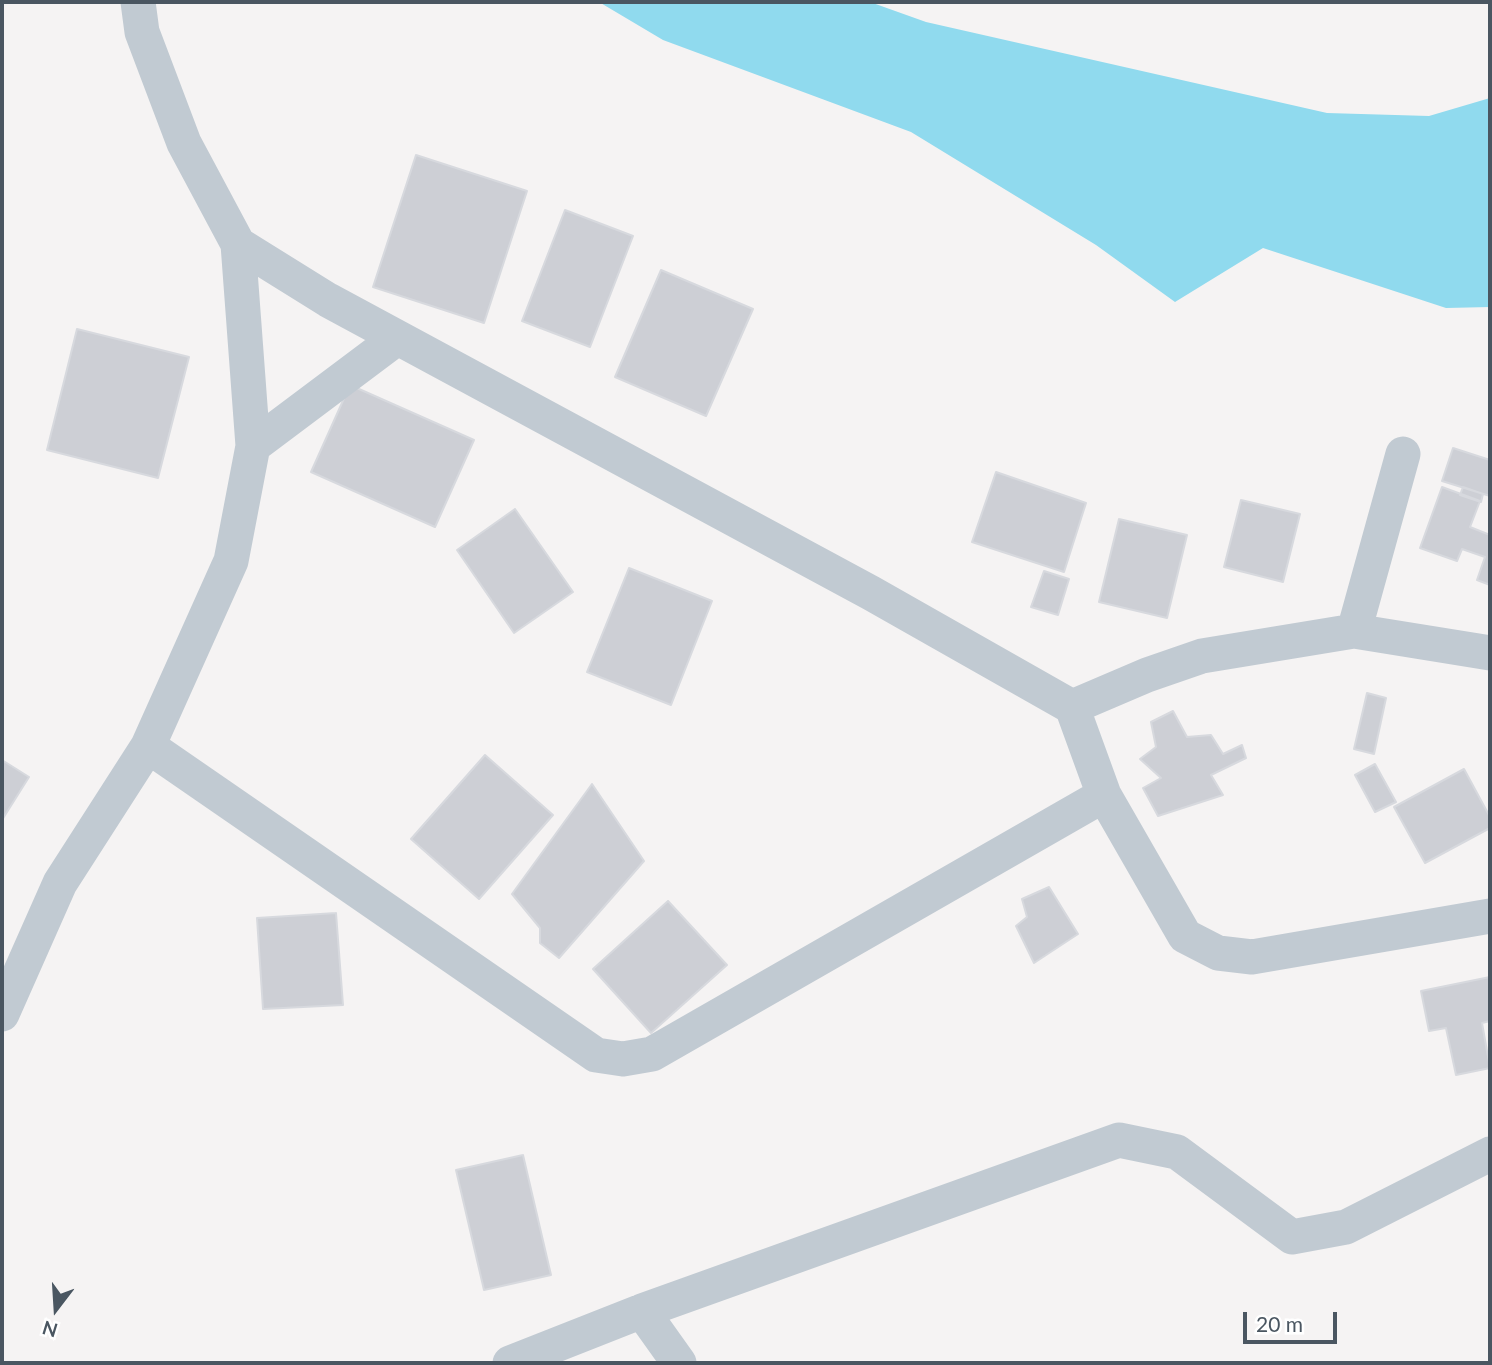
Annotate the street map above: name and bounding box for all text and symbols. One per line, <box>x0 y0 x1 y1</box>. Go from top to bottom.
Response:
north arrow <box>21 1274 91 1344</box>
scale bar <box>1247 1298 1342 1342</box>
text: 20 m <box>1256 1311 1303 1336</box>
text: N <box>39 1316 60 1343</box>

